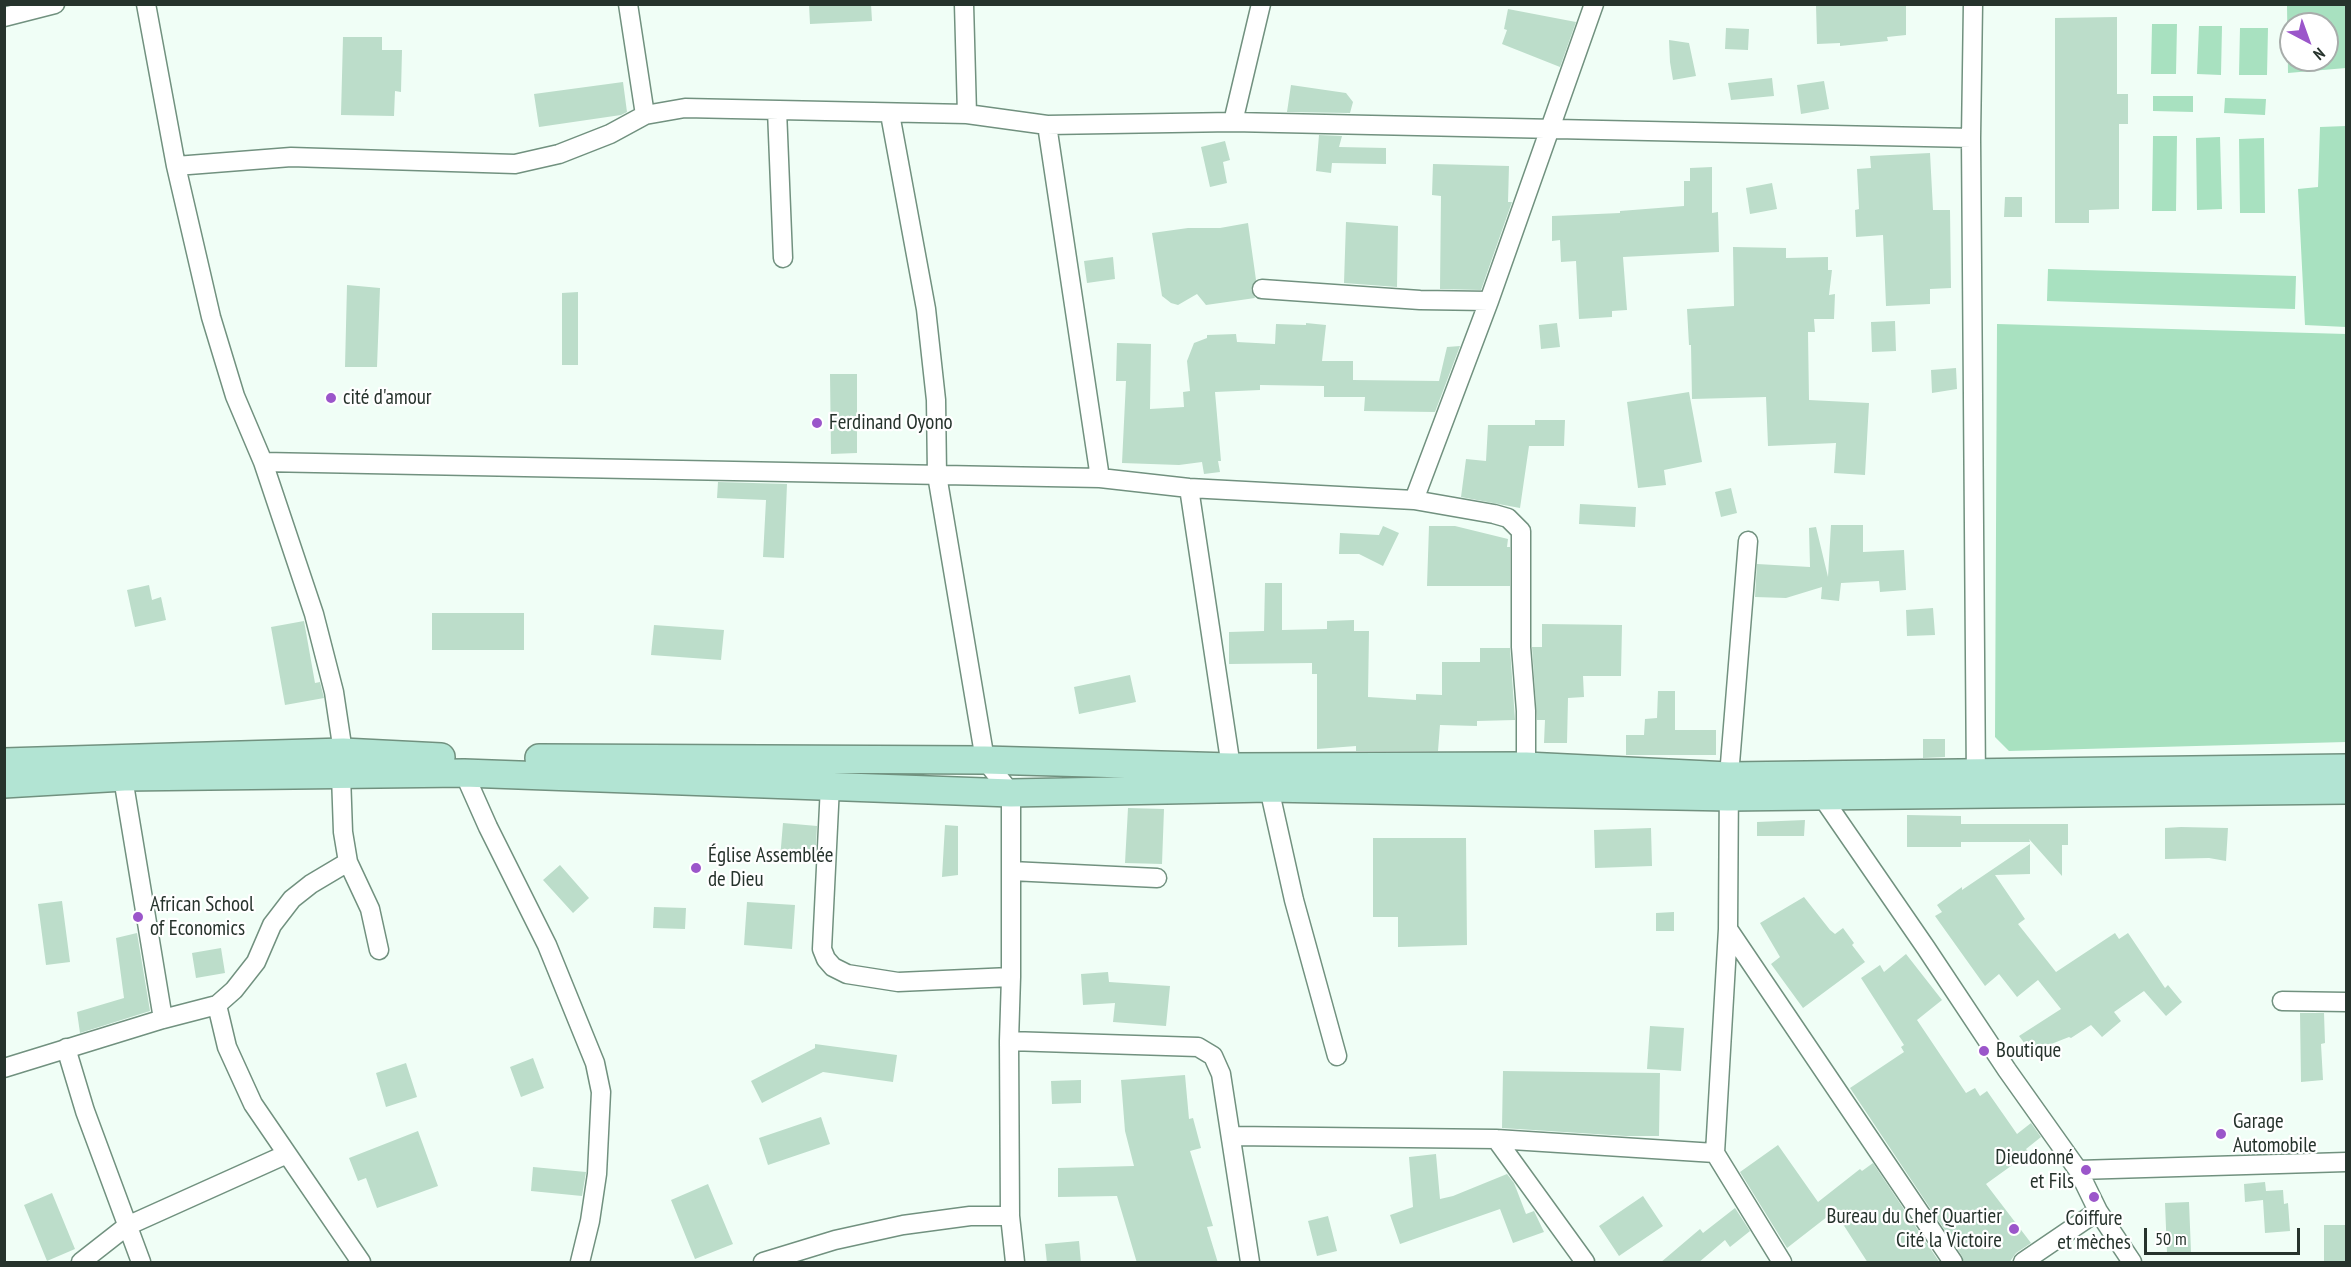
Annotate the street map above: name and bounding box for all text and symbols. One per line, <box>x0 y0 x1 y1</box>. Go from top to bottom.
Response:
north arrow <box>2279 12 2339 72</box>
text: N <box>2310 44 2329 64</box>
place label: cité d'amour <box>343 385 432 411</box>
marker: cité d'amour <box>324 391 338 405</box>
place label: Ferdinand Oyono <box>829 410 953 436</box>
marker: Ferdinand Oyono <box>810 416 824 430</box>
place label: Église Assemblée de Dieu <box>708 843 833 893</box>
marker: Église Assemblée de Dieu <box>689 861 703 875</box>
place label: African School of Economics <box>150 892 254 942</box>
marker: African School of Economics <box>131 910 145 924</box>
place label: Boutique <box>1996 1038 2061 1064</box>
marker: Boutique <box>1977 1044 1991 1058</box>
place label: Garage Automobile <box>2233 1109 2317 1159</box>
marker: Garage Automobile <box>2214 1127 2228 1141</box>
place label: Dieudonné et Fils <box>1995 1145 2074 1195</box>
marker: Dieudonné et Fils <box>2079 1163 2093 1177</box>
marker: Coiffure et mèches <box>2087 1190 2101 1204</box>
place label: Bureau du Chef Quartier Cité la Victoire <box>1827 1204 2002 1254</box>
place label: Coiffure et mèches <box>2057 1206 2131 1256</box>
scale bar <box>2147 1216 2303 1254</box>
marker: Bureau du Chef Quartier Cité la Victoire <box>2007 1222 2021 1236</box>
text: 50 m <box>2155 1227 2187 1250</box>

